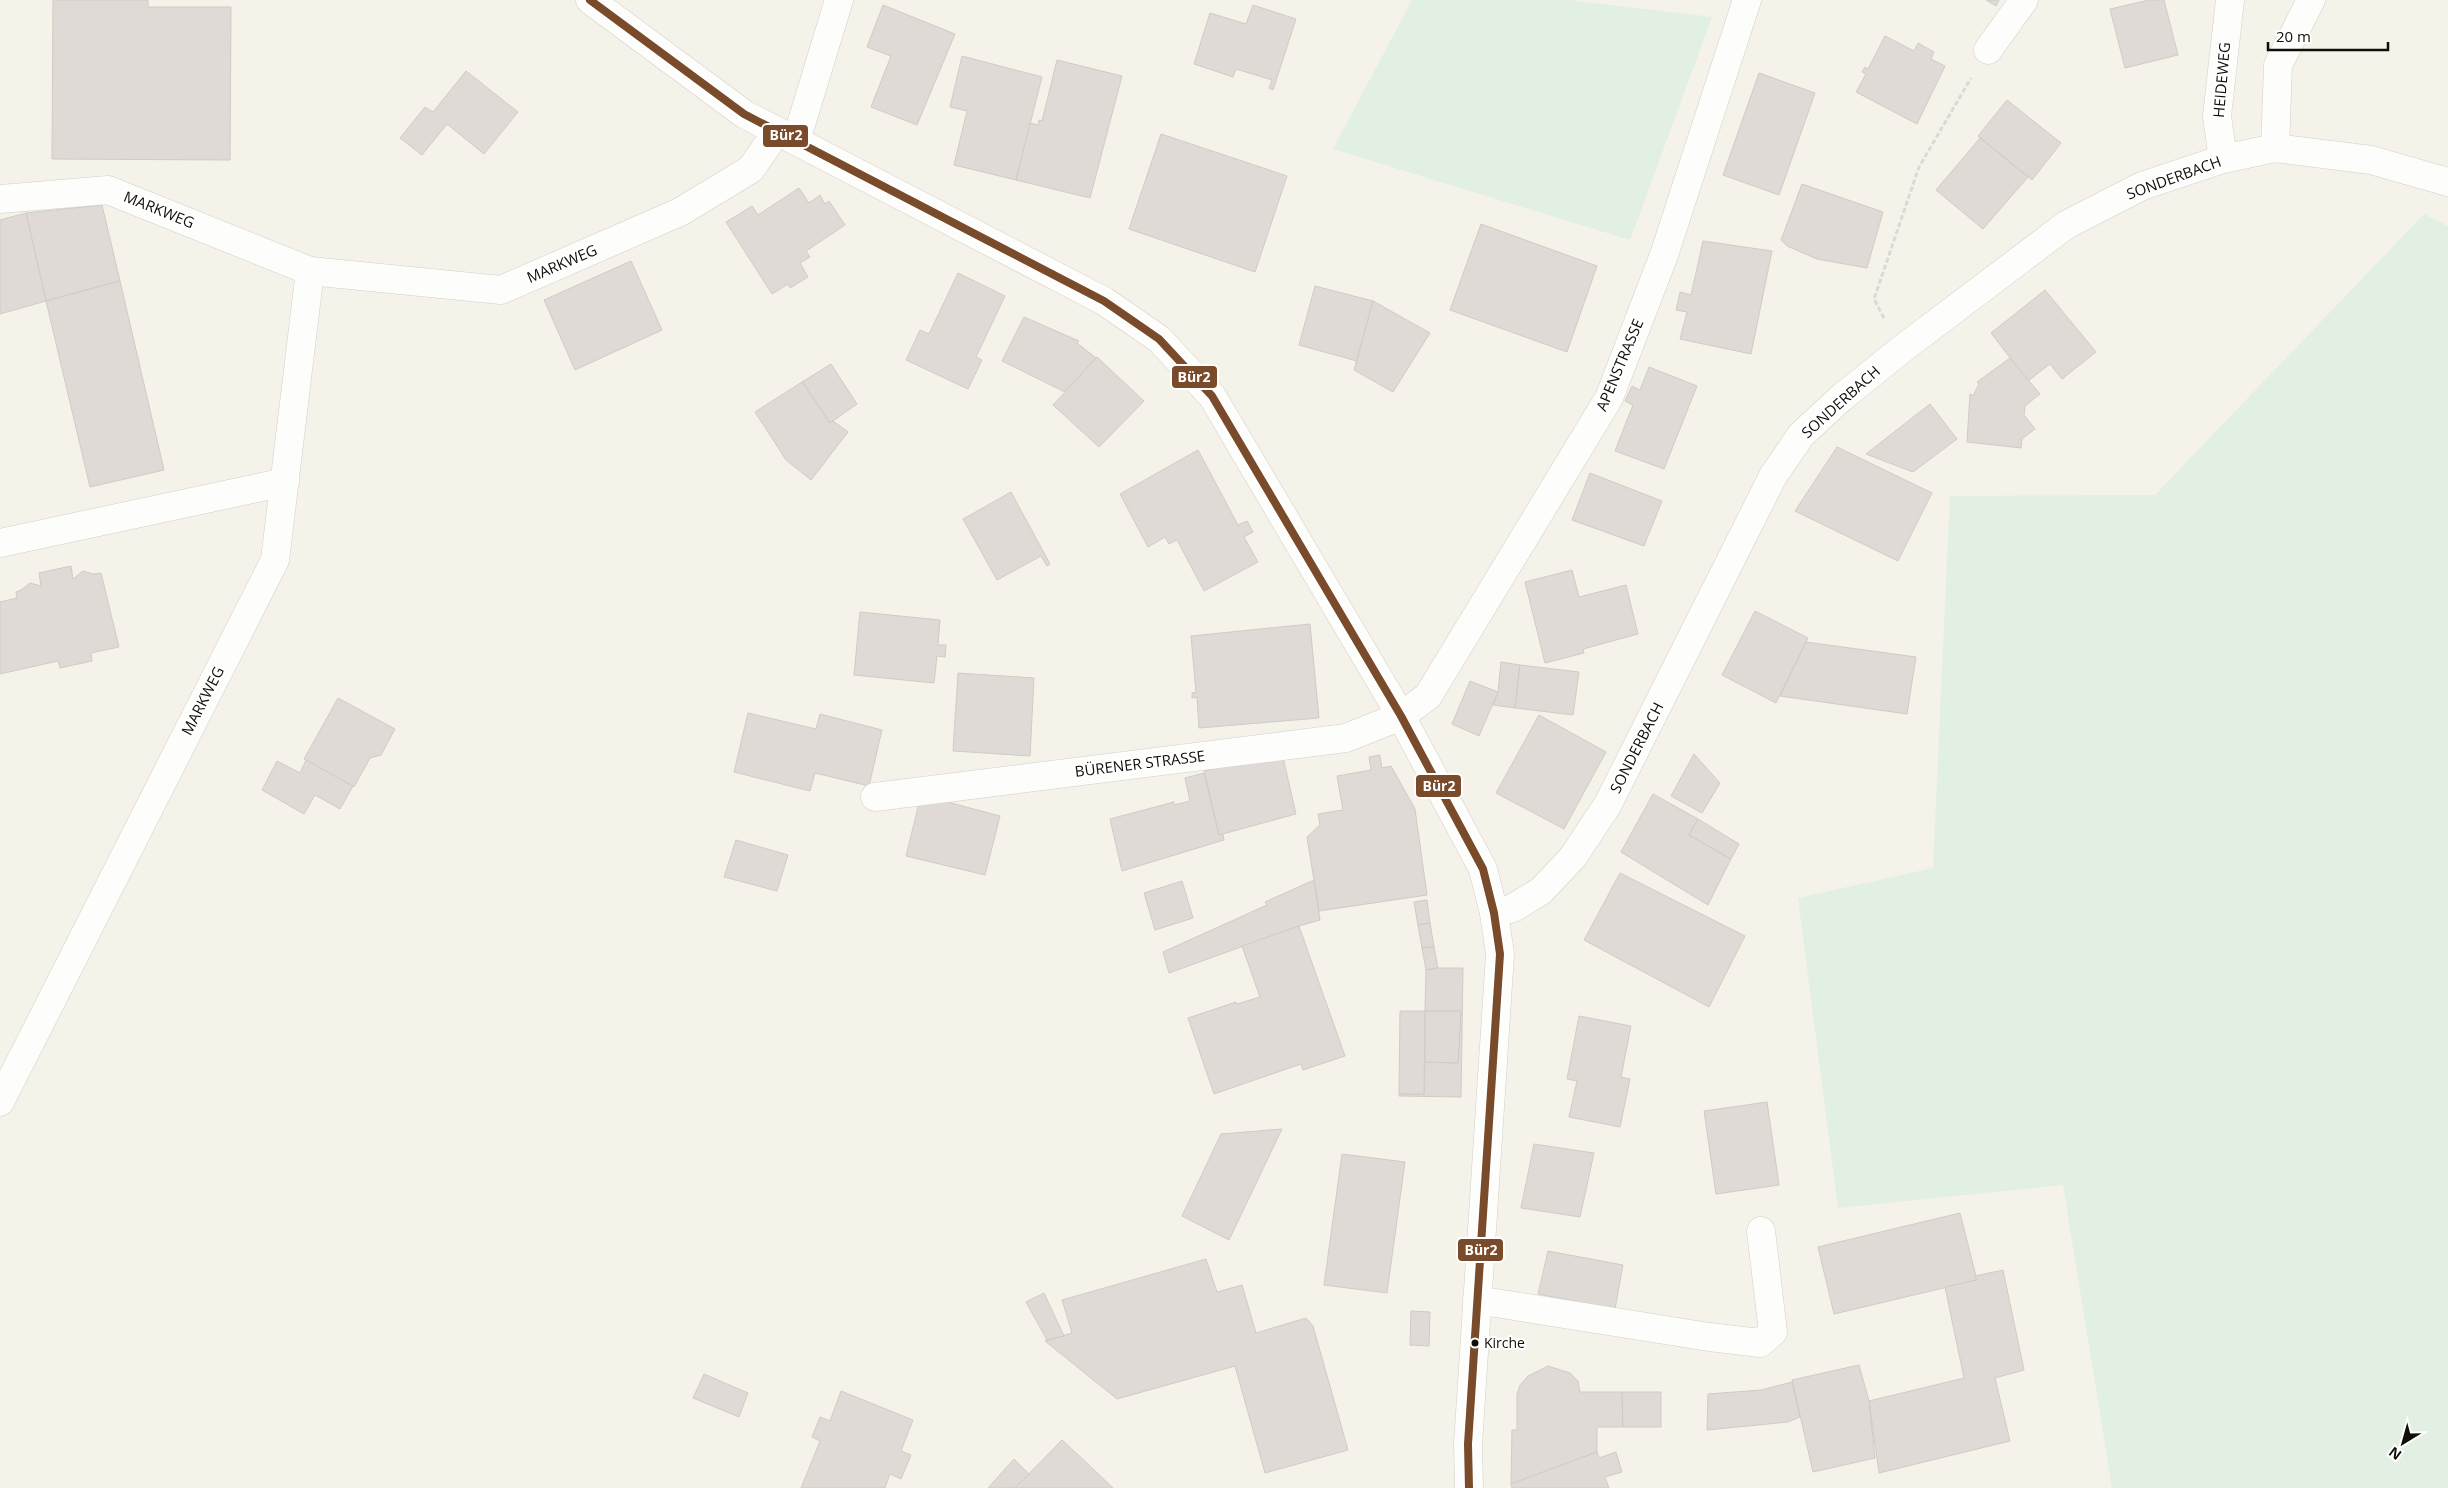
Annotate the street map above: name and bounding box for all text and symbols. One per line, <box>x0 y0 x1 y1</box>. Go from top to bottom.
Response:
scale bar <box>2268 20 2388 52</box>
text: 20 m <box>2276 26 2311 46</box>
street label: HEIDEWEG <box>2208 41 2234 119</box>
line badge: Bür2 <box>762 124 809 148</box>
text: Bür2 <box>770 125 802 144</box>
street label: SONDERBACH <box>2124 151 2224 203</box>
street label: MARKWEG <box>121 186 198 232</box>
street label: MARKWEG <box>523 239 600 287</box>
street label: APENSTRASSE <box>1591 316 1647 414</box>
street label: SONDERBACH <box>1797 361 1884 442</box>
line badge: Bür2 <box>1171 365 1218 389</box>
text: Bür2 <box>1178 367 1210 386</box>
street label: MARKWEG <box>176 663 228 738</box>
street label: SONDERBACH <box>1605 699 1668 796</box>
street label: BÜRENER STRASSE <box>1074 745 1206 781</box>
line badge: Bür2 <box>1415 774 1462 798</box>
text: Bür2 <box>1423 776 1455 795</box>
line badge: Bür2 <box>1457 1238 1504 1262</box>
text: Bür2 <box>1465 1240 1497 1259</box>
place label: Kirche <box>1484 1333 1525 1352</box>
marker: Kirche <box>1470 1338 1480 1348</box>
north arrow <box>2378 1418 2428 1468</box>
text: N <box>2385 1443 2405 1465</box>

